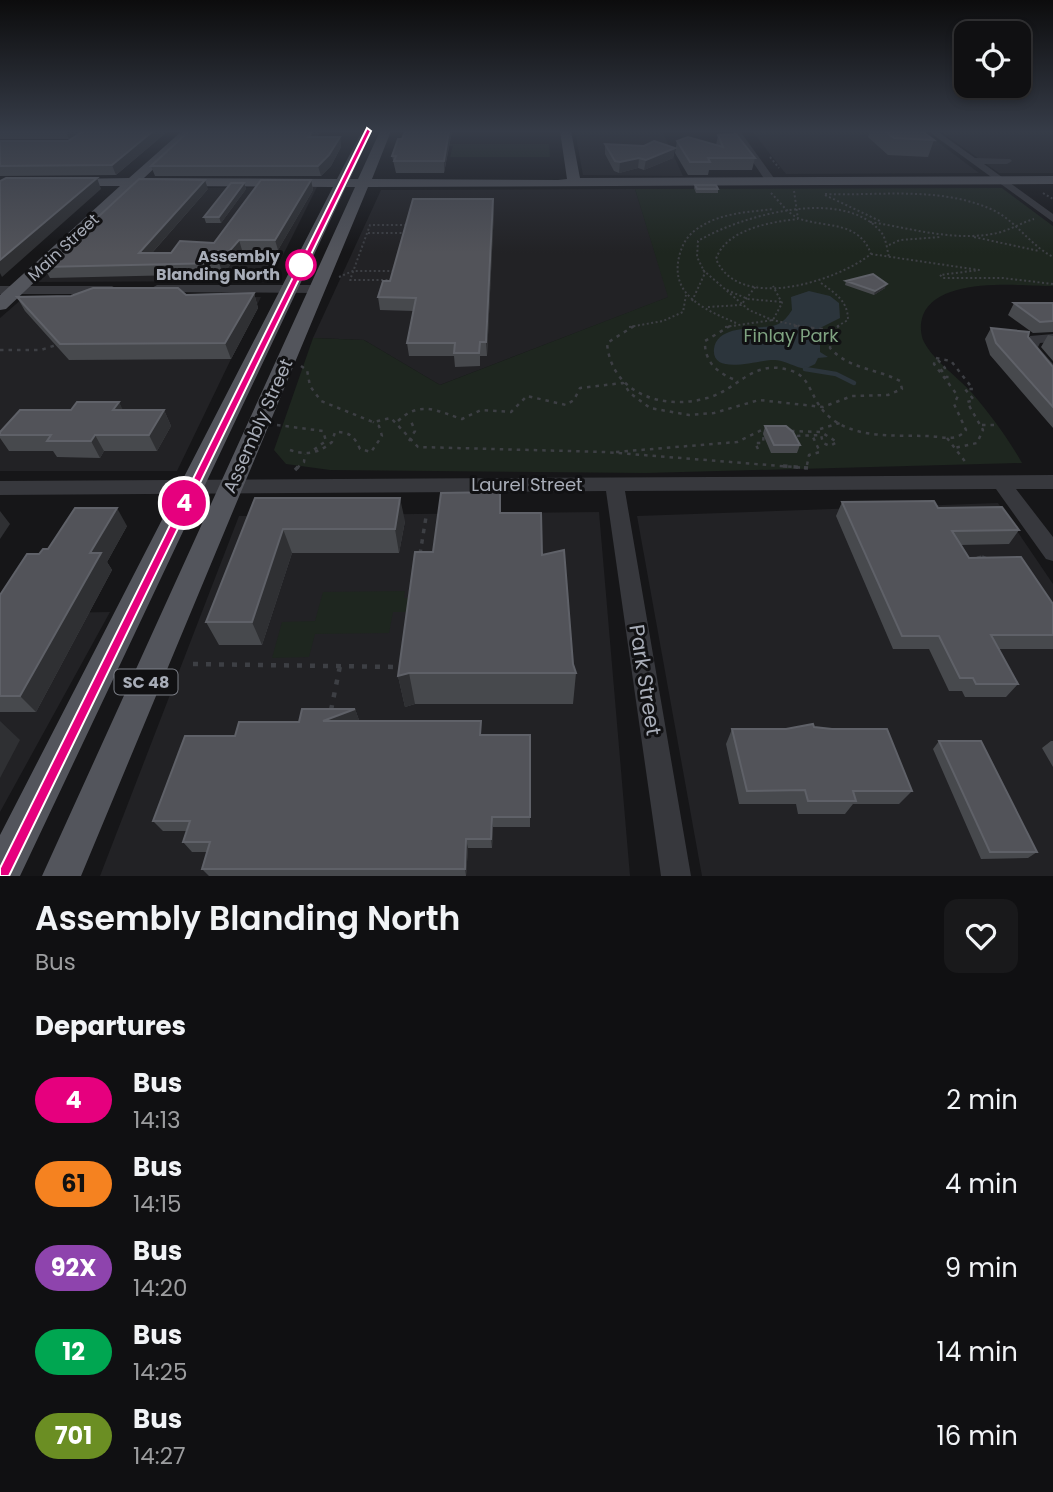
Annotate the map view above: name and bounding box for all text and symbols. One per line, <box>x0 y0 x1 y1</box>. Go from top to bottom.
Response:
map controls <box>954 21 1031 98</box>
button: locate <box>954 21 1031 98</box>
street label: Main Street <box>23 208 104 286</box>
place label: Assembly Blanding North <box>156 245 281 286</box>
marker: Assembly Blanding North <box>286 250 316 280</box>
park label: Finlay Park <box>743 323 839 348</box>
street label: Assembly Street <box>217 355 298 497</box>
street label: Laurel Street <box>471 472 583 497</box>
line badge: 4 <box>161 480 207 526</box>
text: 4 <box>176 486 192 519</box>
street label: Park Street <box>622 622 669 738</box>
road number: SC 48 <box>114 670 178 694</box>
text: Assembly Blanding North <box>35 895 460 942</box>
button: heart <box>944 899 1018 973</box>
text: Bus <box>35 946 76 978</box>
text: Departures <box>35 1008 186 1044</box>
text: Bus <box>133 1065 182 1101</box>
text: 2 min <box>946 1082 1018 1118</box>
text: 4 <box>65 1083 82 1116</box>
text: 14:13 <box>133 1104 181 1136</box>
text: Bus <box>133 1149 182 1185</box>
text: 4 min <box>945 1166 1018 1202</box>
text: 61 <box>61 1167 86 1200</box>
text: 14:15 <box>133 1188 182 1220</box>
text: Bus <box>133 1233 182 1269</box>
text: 9 min <box>945 1250 1018 1286</box>
text: 92X <box>51 1251 96 1284</box>
text: 14:20 <box>133 1272 187 1304</box>
text: Bus <box>133 1317 182 1353</box>
text: 14 min <box>937 1334 1018 1370</box>
text: 12 <box>62 1335 85 1368</box>
text: 14:25 <box>133 1356 187 1388</box>
text: Bus <box>133 1401 182 1437</box>
text: 16 min <box>936 1418 1018 1454</box>
text: 701 <box>55 1419 92 1452</box>
text: 14:27 <box>133 1440 186 1472</box>

